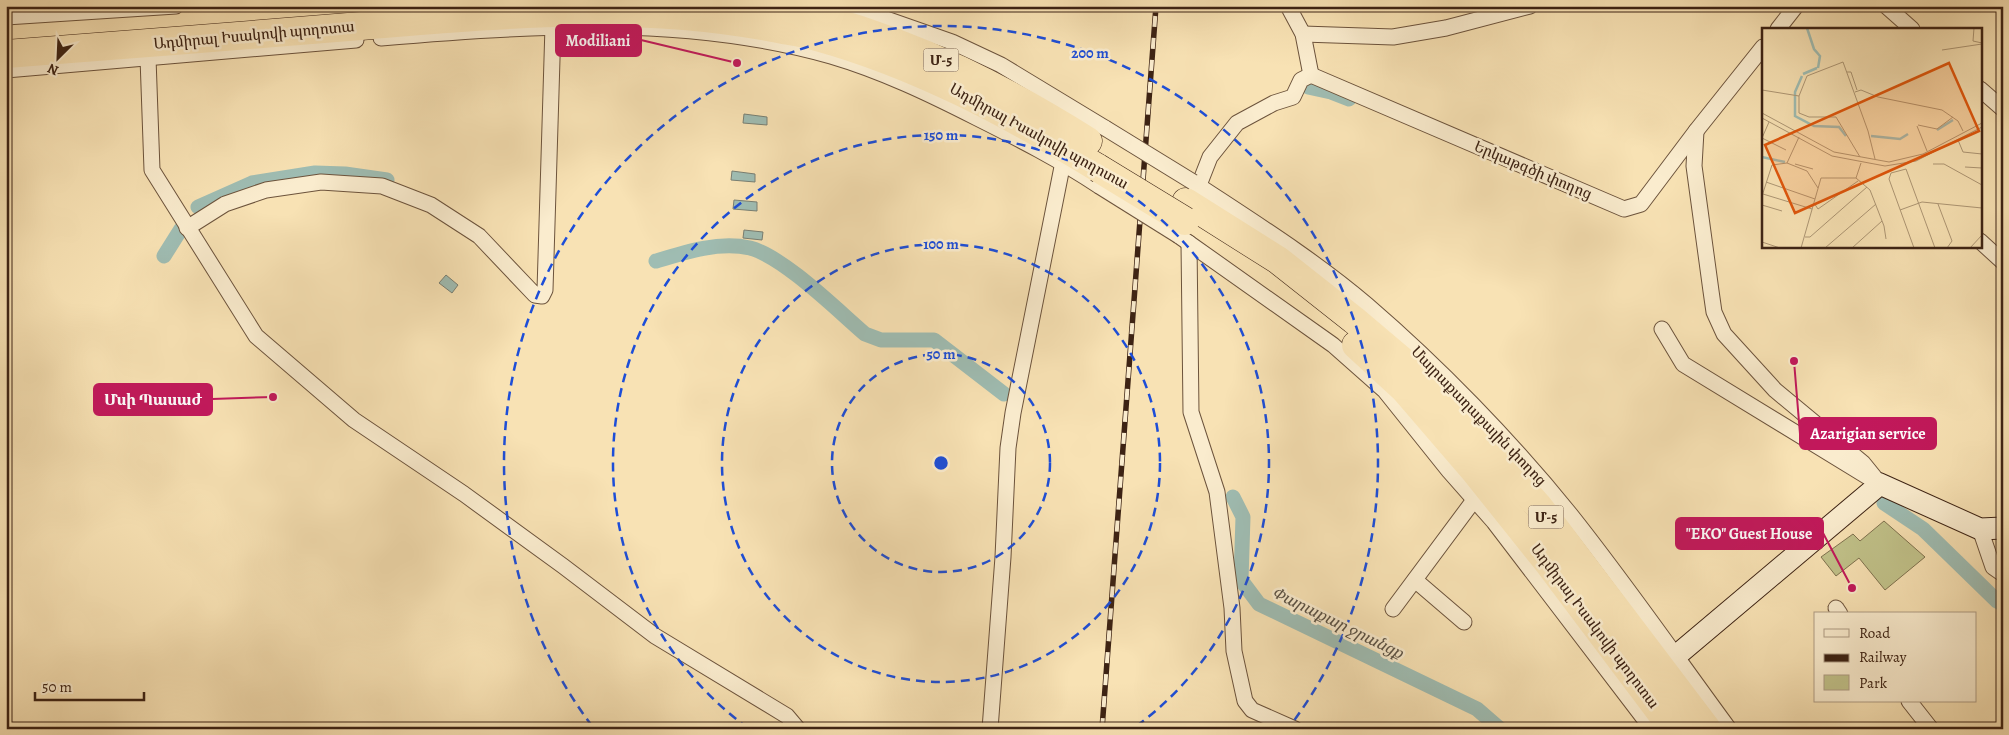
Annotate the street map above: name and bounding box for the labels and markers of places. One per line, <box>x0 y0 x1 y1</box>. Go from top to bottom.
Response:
callout: Modiliani <box>556 25 641 56</box>
callout: Մսի Պասաժ <box>94 384 212 415</box>
callout: Azarigian service <box>1800 418 1936 449</box>
centre of rings <box>932 454 950 472</box>
callout: "ЕКО" Guest House <box>1676 518 1823 549</box>

